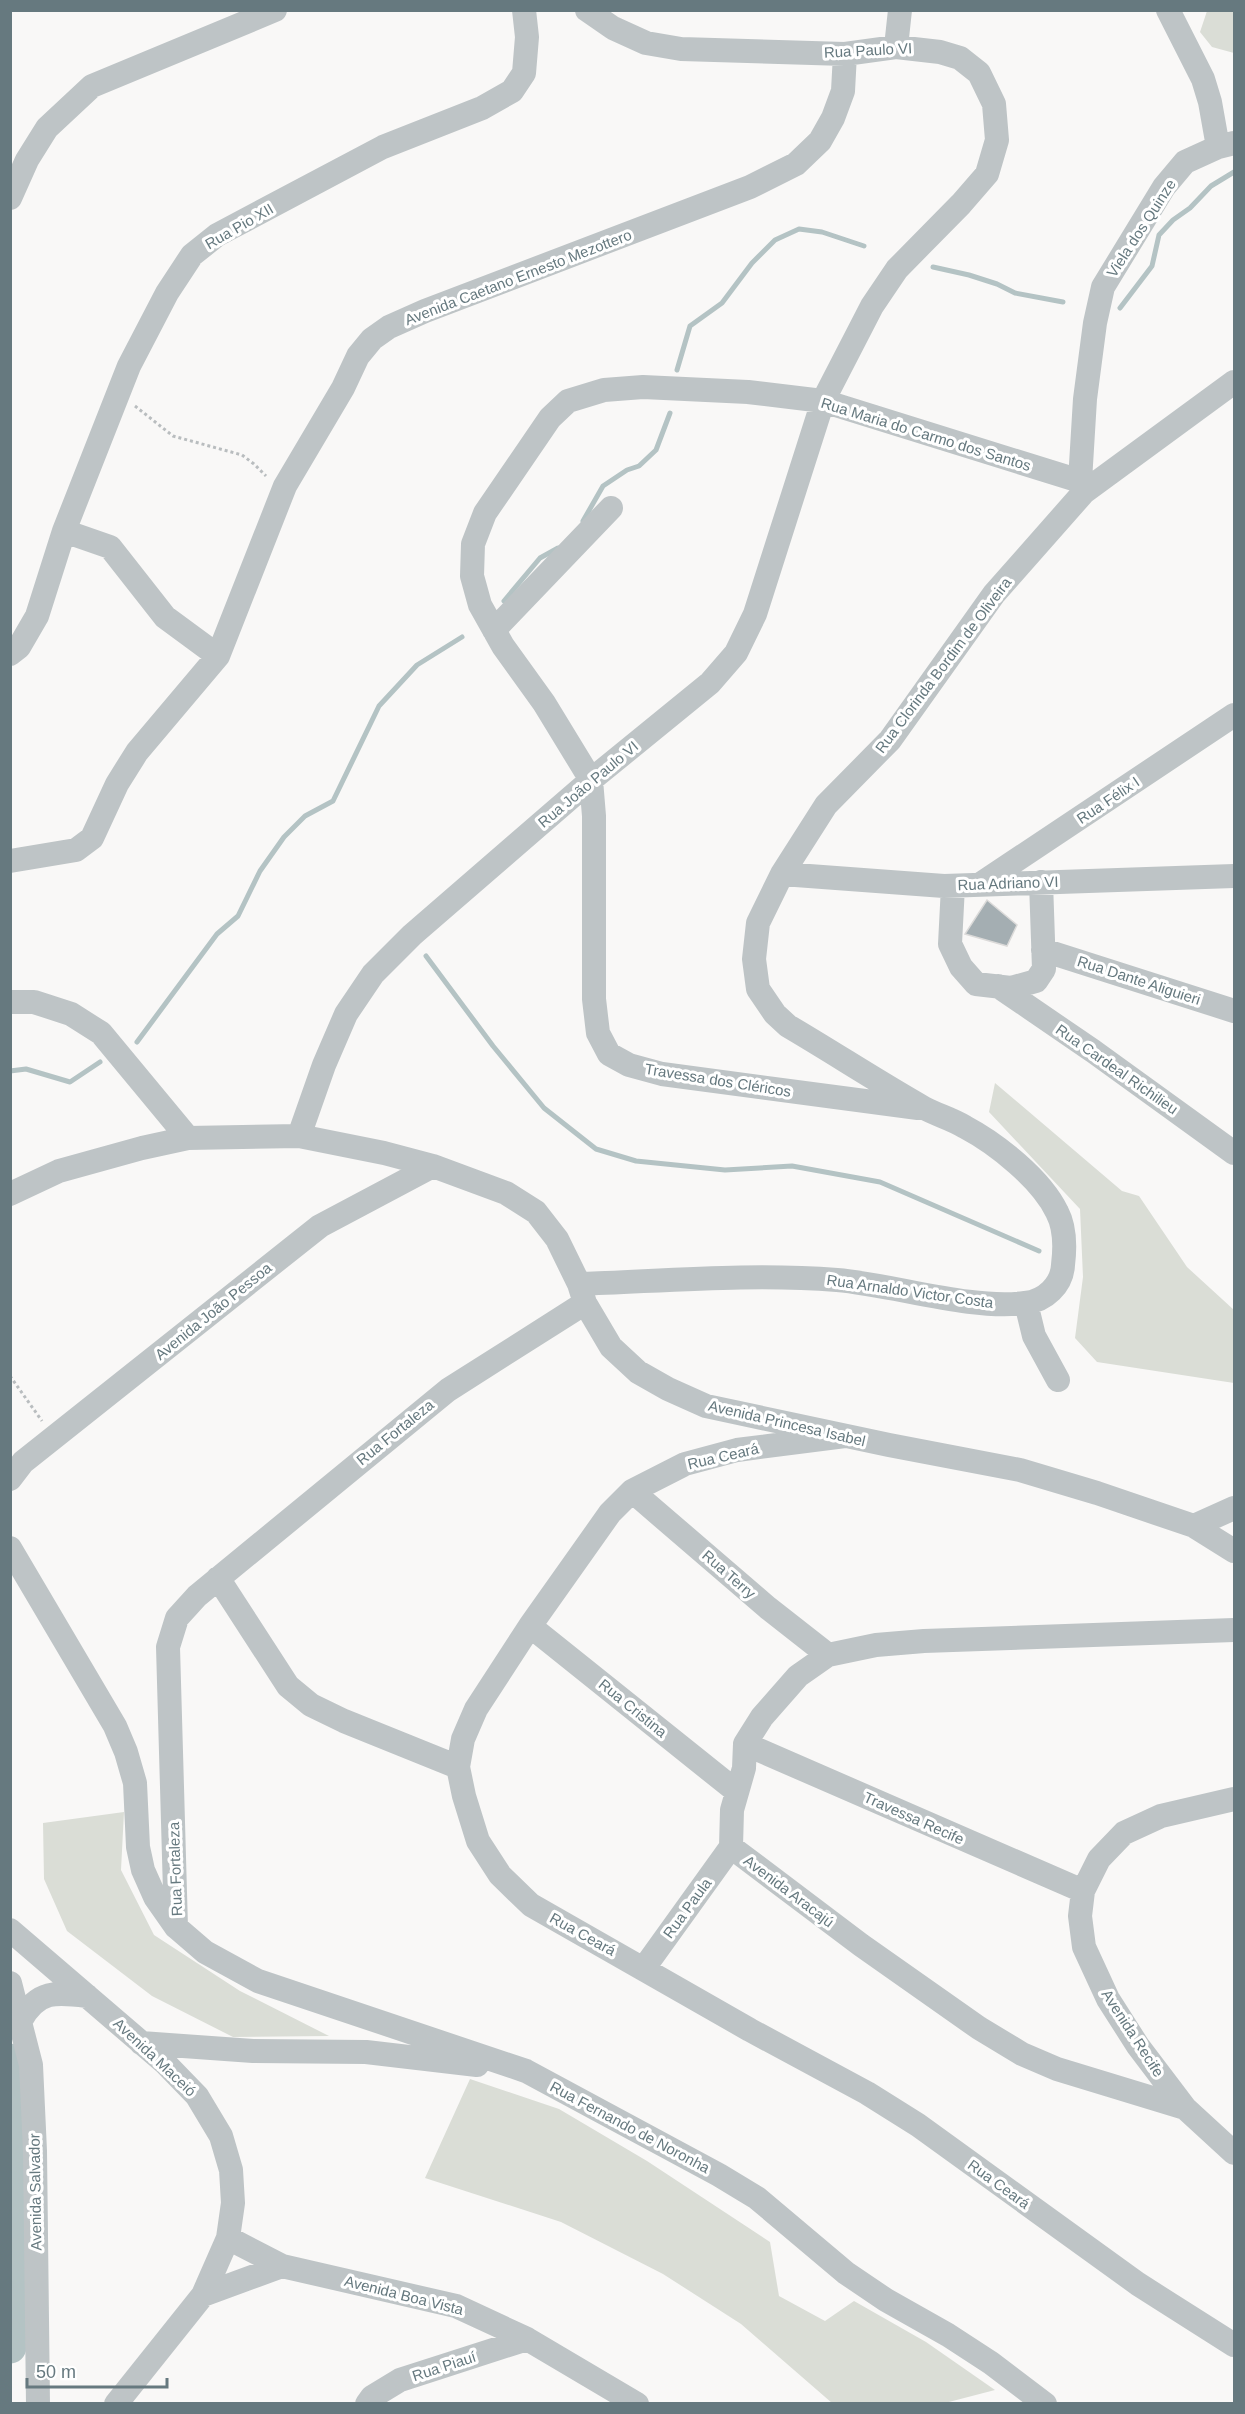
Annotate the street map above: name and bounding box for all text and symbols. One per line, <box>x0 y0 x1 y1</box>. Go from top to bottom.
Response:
street label: Rua Paulo VI <box>823 39 913 61</box>
street label: Viela dos Quinze <box>1103 176 1179 280</box>
street label: Rua Pio XII <box>202 200 276 252</box>
street label: Avenida Caetano Ernesto Mezottero <box>402 226 634 328</box>
street label: Rua Maria do Carmo dos Santos <box>819 394 1033 474</box>
street label: Rua Clorinda Bordim de Oliveira <box>871 573 1015 756</box>
street label: Rua João Paulo VI <box>535 737 641 831</box>
street label: Rua Félix I <box>1074 773 1142 827</box>
street label: Rua Adriano VI <box>957 873 1059 893</box>
street label: Rua Dante Aliguieri <box>1075 952 1203 1008</box>
street label: Rua Cardeal Richilieu <box>1053 1020 1181 1118</box>
street label: Travessa dos Cléricos <box>644 1060 792 1100</box>
street label: Avenida João Pessoa <box>151 1258 275 1363</box>
street label: Rua Arnaldo Victor Costa <box>826 1271 995 1311</box>
street label: Rua Fortaleza <box>353 1395 437 1468</box>
street label: Avenida Princesa Isabel <box>707 1397 867 1449</box>
street label: Rua Ceará <box>686 1439 761 1472</box>
street label: Rua Terry <box>699 1546 759 1602</box>
street label: Rua Cristina <box>596 1675 671 1741</box>
street label: Travessa Recife <box>861 1788 967 1848</box>
street label: Rua Fortaleza <box>165 1821 185 1916</box>
street label: Avenida Aracajú <box>741 1852 837 1930</box>
street label: Rua Paula <box>660 1874 715 1941</box>
street label: Rua Ceará <box>547 1909 619 1959</box>
street label: Avenida Recife <box>1098 1986 1168 2080</box>
street label: Avenida Maceió <box>110 2014 200 2100</box>
street label: Rua Fernando de Noronha <box>547 2078 713 2177</box>
street label: Avenida Salvador <box>25 2133 45 2251</box>
street label: Rua Ceará <box>965 2156 1034 2213</box>
street label: Avenida Boa Vista <box>343 2272 466 2318</box>
street label: Rua Piauí <box>410 2347 479 2384</box>
scale bar <box>27 2351 166 2389</box>
text: 50 m <box>36 2362 76 2382</box>

